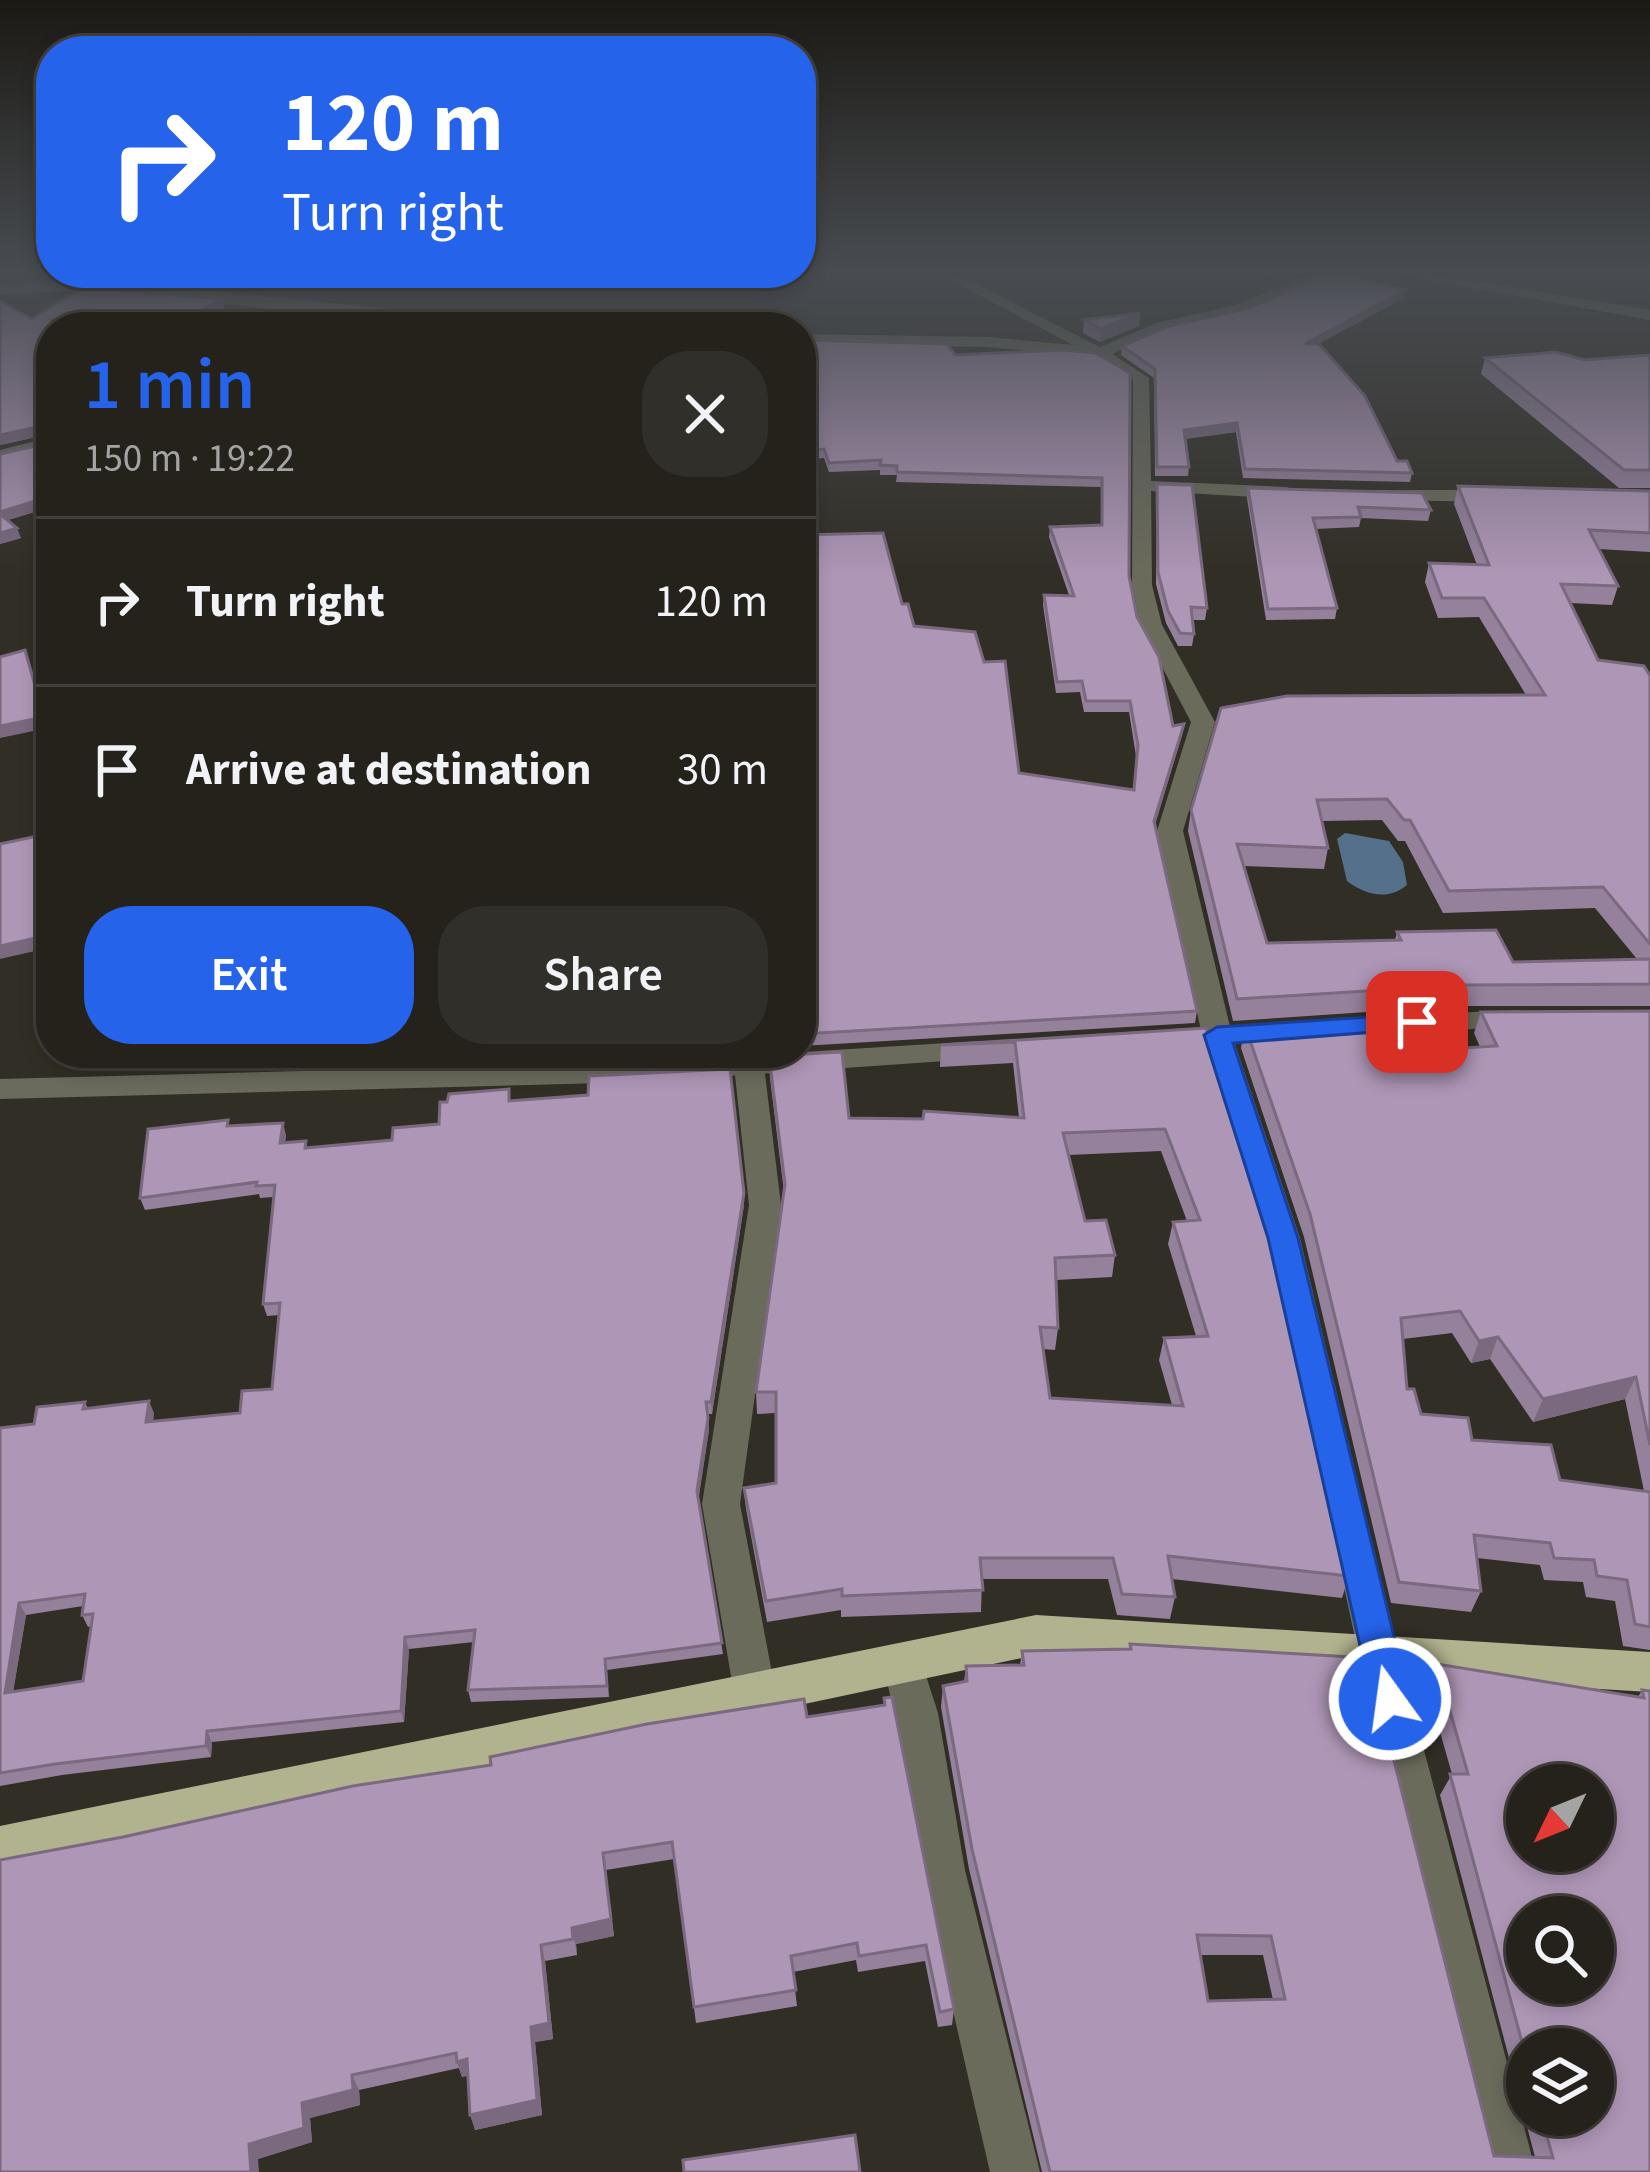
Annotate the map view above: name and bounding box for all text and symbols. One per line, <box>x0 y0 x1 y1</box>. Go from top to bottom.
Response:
text: 120 m <box>282 64 504 184</box>
icon: right <box>84 84 240 240</box>
text: Turn right <box>282 175 504 252</box>
text: 1 min <box>84 334 255 437</box>
button: close <box>642 351 768 477</box>
text: 150 m · 19:22 <box>84 431 295 487</box>
icon: right <box>84 569 150 635</box>
text: Turn right <box>186 570 385 634</box>
text: 120 m <box>655 570 768 634</box>
icon: arrive <box>84 737 150 803</box>
text: Arrive at destination <box>186 738 591 802</box>
text: 30 m <box>677 738 768 802</box>
button: Exit <box>84 906 414 1044</box>
button: Share <box>438 906 768 1044</box>
pin <box>1366 971 1468 1073</box>
icon: arrive <box>1384 989 1450 1055</box>
position arrow <box>1327 1636 1453 1762</box>
north arrow <box>1506 1764 1614 1872</box>
map controls <box>1506 1764 1614 2136</box>
button: search <box>1506 1896 1614 2004</box>
button: layers <box>1506 2028 1614 2136</box>

